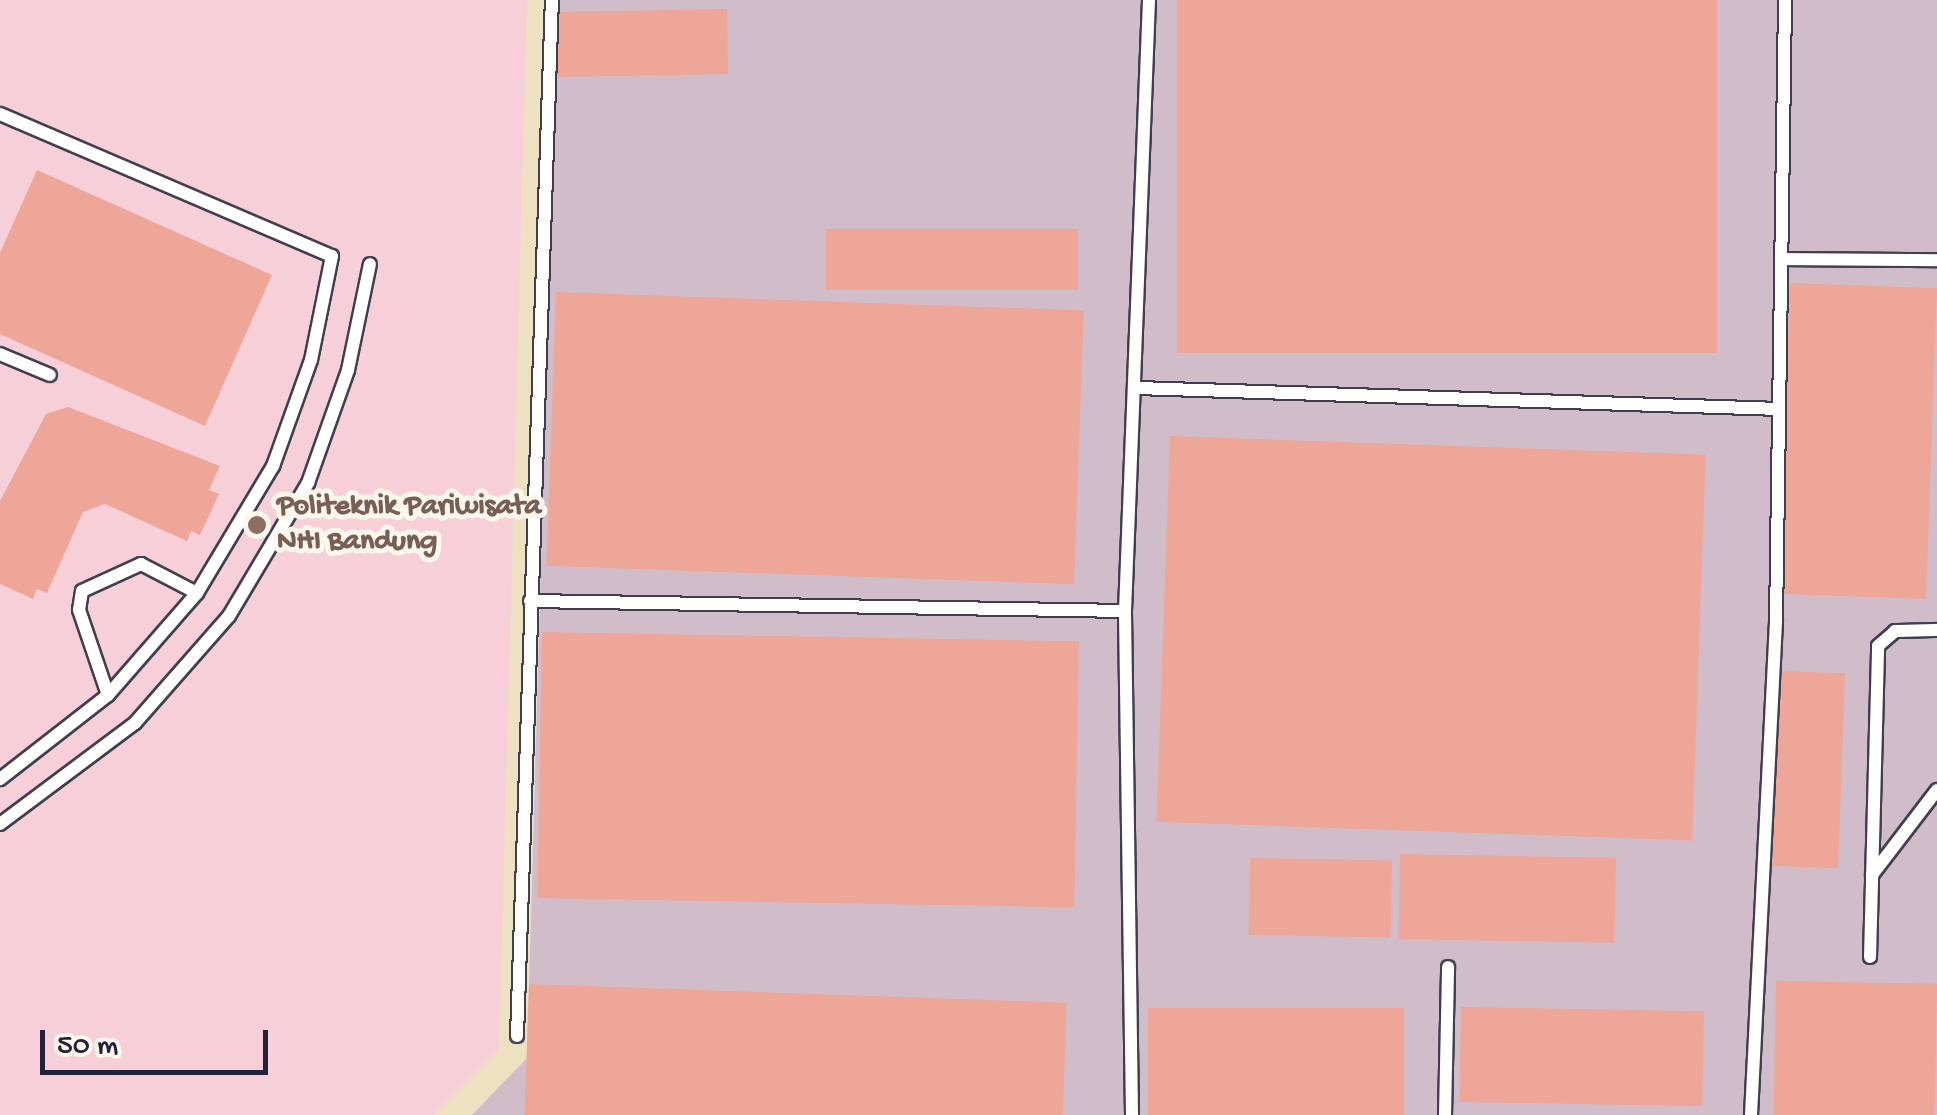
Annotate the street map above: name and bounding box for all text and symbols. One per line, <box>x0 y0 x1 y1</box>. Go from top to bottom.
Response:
place label: Politeknik Pariwisata NHI Bandung <box>277 490 541 560</box>
marker: Politeknik Pariwisata NHI Bandung <box>246 514 268 536</box>
scale bar <box>45 1010 272 1072</box>
text: 50 m <box>57 1030 118 1065</box>

